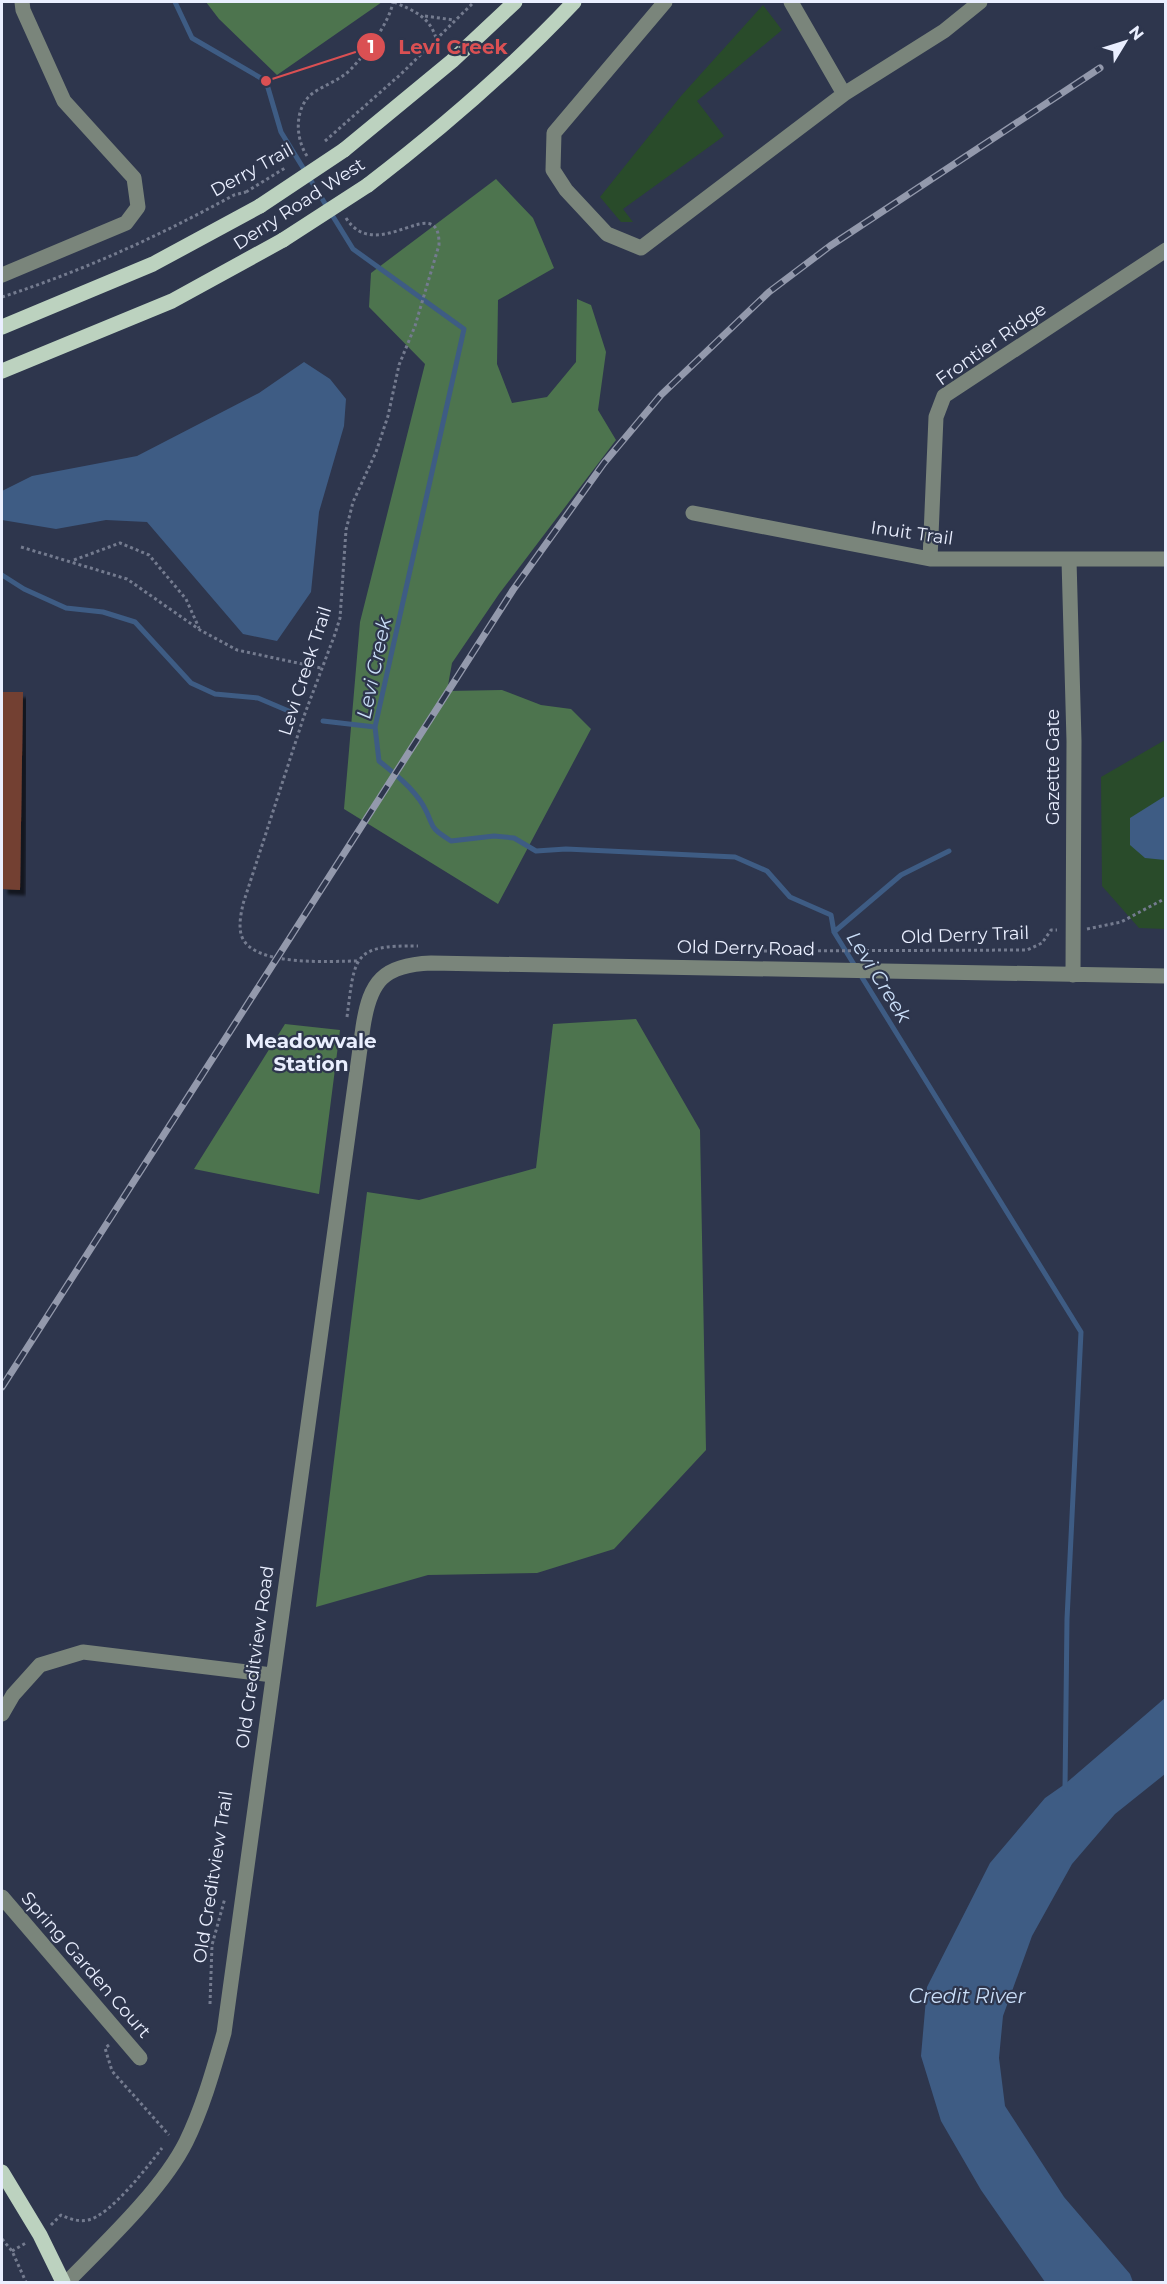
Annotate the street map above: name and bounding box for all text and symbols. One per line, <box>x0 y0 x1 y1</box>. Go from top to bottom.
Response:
north arrow <box>1095 12 1155 72</box>
text: N <box>1125 22 1148 44</box>
callout: Levi Creek <box>356 28 519 66</box>
text: Levi Creek <box>398 35 509 59</box>
text: 1 <box>367 36 375 58</box>
street label: Derry Trail <box>207 138 297 202</box>
street label: Derry Road West <box>229 153 369 255</box>
street label: Frontier Ridge <box>931 298 1051 390</box>
street label: Inuit Trail <box>869 516 955 550</box>
street label: Levi Creek Trail <box>274 604 336 738</box>
water label: Levi Creek <box>352 614 397 721</box>
street label: Gazette Gate <box>1042 709 1064 825</box>
street label: Old Derry Trail <box>901 922 1029 948</box>
water label: Levi Creek <box>841 927 917 1028</box>
street label: Old Derry Road <box>677 936 815 960</box>
district label: Meadowvale Station <box>245 1029 377 1076</box>
street label: Old Creditview Road <box>231 1564 279 1750</box>
street label: Old Creditview Trail <box>189 1789 237 1965</box>
street label: Spring Garden Court <box>17 1887 155 2043</box>
water label: Credit River <box>908 1984 1026 2008</box>

